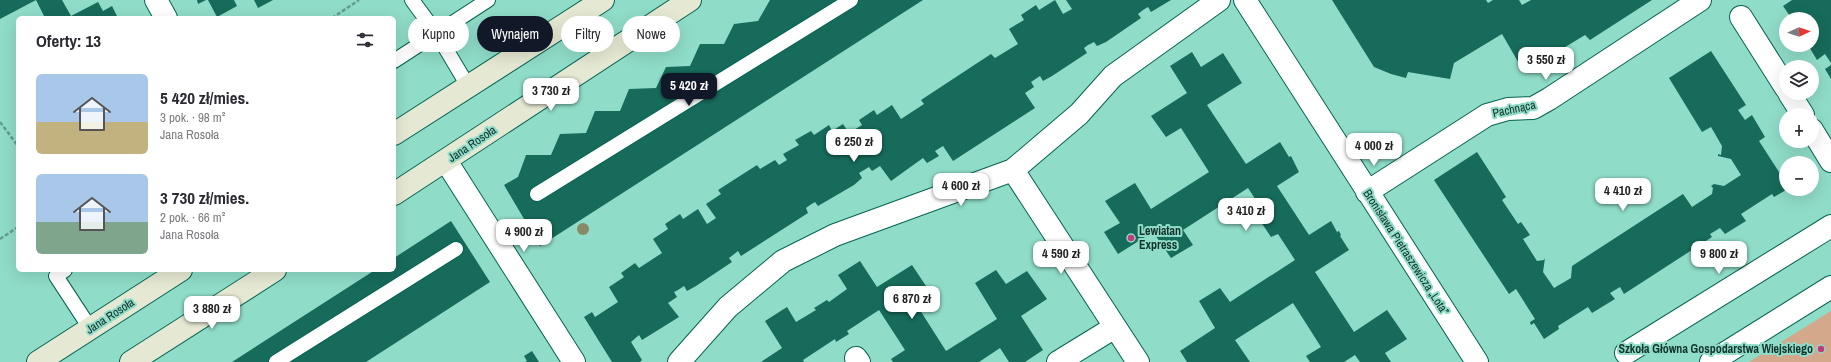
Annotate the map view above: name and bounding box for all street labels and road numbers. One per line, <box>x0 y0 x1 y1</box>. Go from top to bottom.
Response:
street label: Pachnąca <box>1491 97 1538 121</box>
street label: Jana Rosoła <box>445 122 500 166</box>
street label: Bronisława Pietraszewicza „Lota” <box>1359 186 1453 318</box>
street label: Jana Rosoła <box>83 294 138 338</box>

